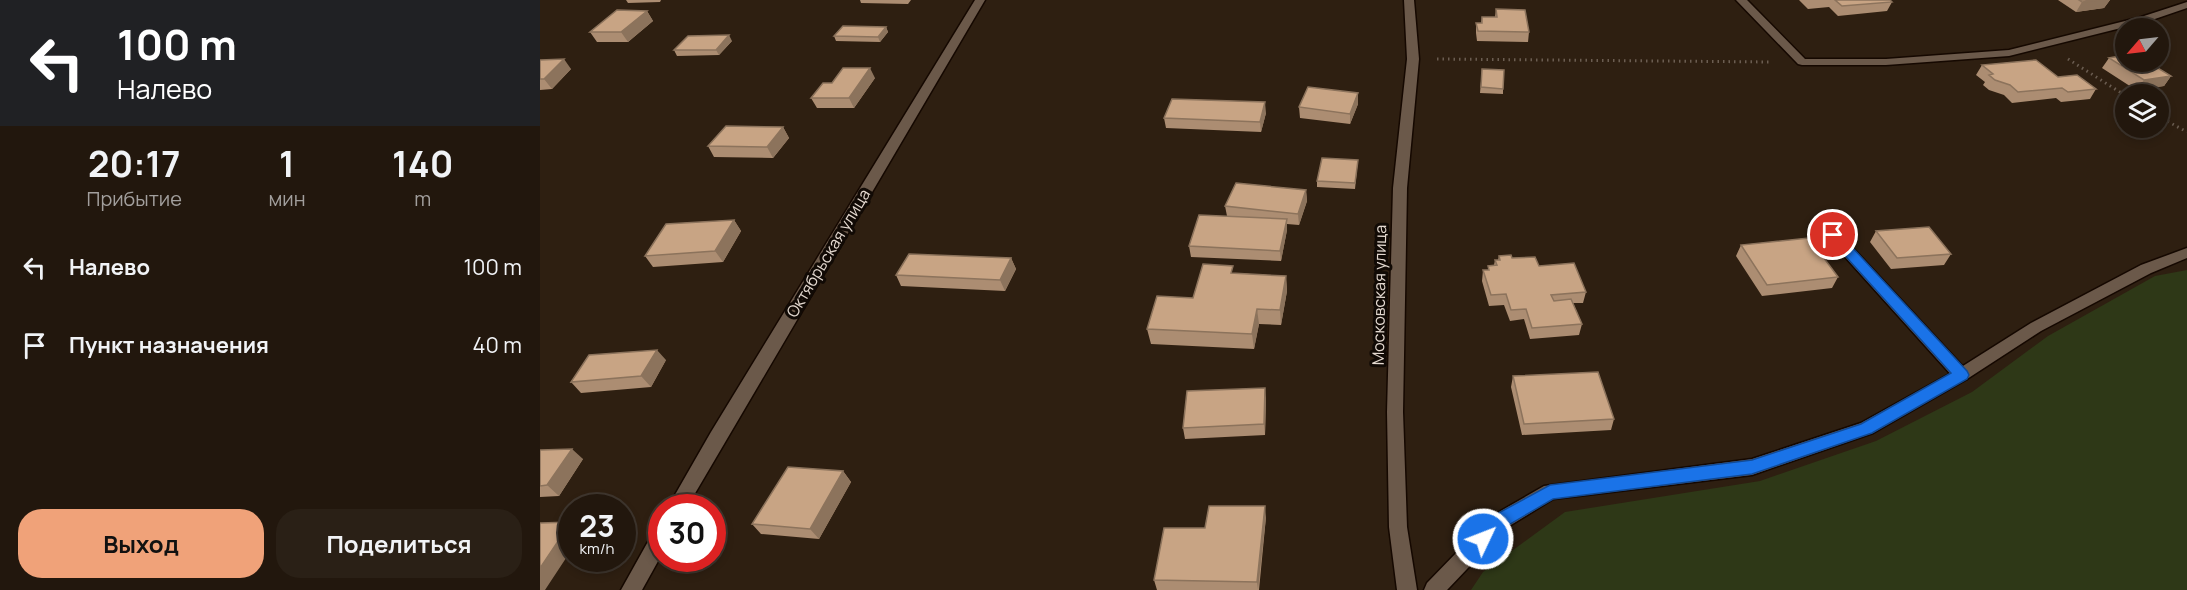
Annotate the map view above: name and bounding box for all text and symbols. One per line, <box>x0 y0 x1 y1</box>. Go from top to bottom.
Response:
text: 100 m <box>117 15 237 73</box>
north arrow <box>2115 18 2169 72</box>
map controls <box>2115 18 2169 138</box>
icon: left <box>18 24 96 102</box>
text: Налево <box>117 70 212 107</box>
button: layers <box>2115 84 2169 138</box>
text: 20:17 <box>88 139 180 188</box>
text: 1 <box>279 139 295 188</box>
text: 140 <box>392 139 453 188</box>
text: Прибытие <box>87 185 182 212</box>
text: мин <box>268 185 305 212</box>
text: m <box>414 185 431 212</box>
street label: Октябрьская улица <box>781 185 875 321</box>
pin <box>1807 209 1858 260</box>
icon: arrive <box>1816 218 1849 251</box>
street label: Московская улица <box>1367 225 1391 365</box>
icon: left <box>18 251 51 284</box>
text: Налево <box>69 252 150 282</box>
text: 100 m <box>464 252 522 282</box>
icon: arrive <box>18 329 51 362</box>
text: Пункт назначения <box>69 330 269 360</box>
text: 40 m <box>473 330 522 360</box>
speed limit sign: 30 <box>648 494 726 572</box>
text: 23 <box>579 505 615 546</box>
position arrow <box>1451 507 1515 571</box>
button: Выход <box>18 509 264 578</box>
button: Поделиться <box>276 509 522 578</box>
text: km/h <box>580 538 614 559</box>

